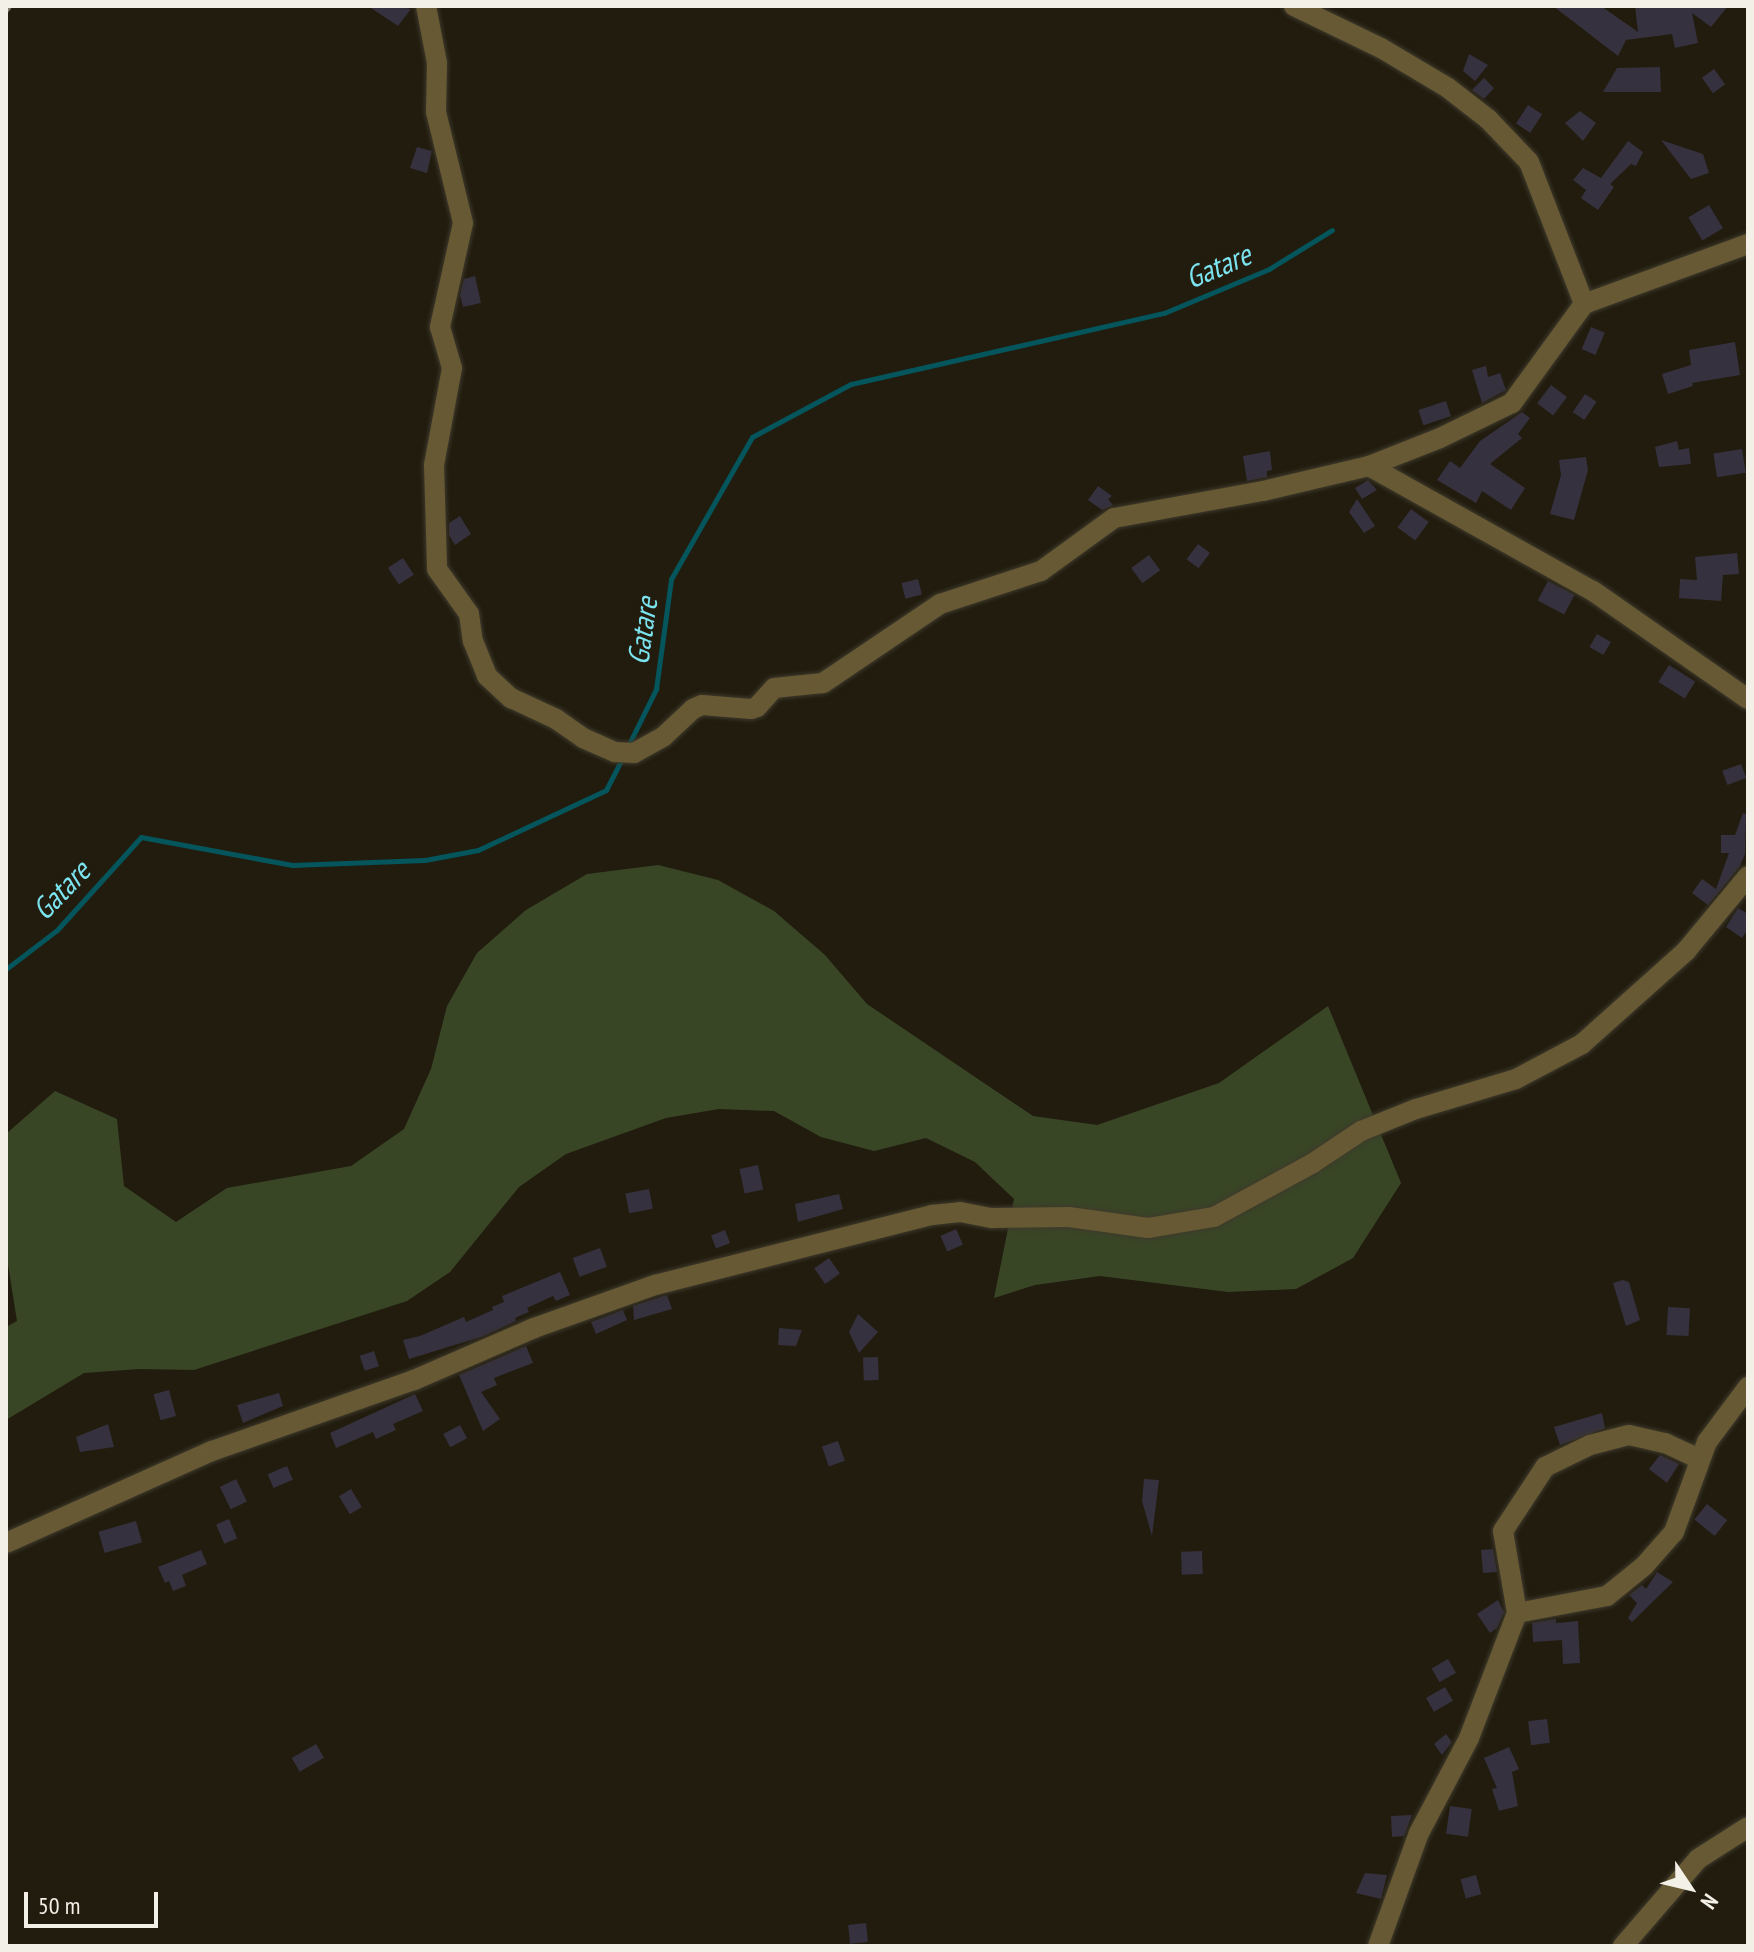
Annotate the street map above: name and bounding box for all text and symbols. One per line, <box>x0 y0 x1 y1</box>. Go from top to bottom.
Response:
water label: Gatare <box>1180 236 1256 296</box>
water label: Gatare <box>619 595 665 667</box>
water label: Gatare <box>25 853 97 927</box>
north arrow <box>1650 1848 1730 1928</box>
scale bar <box>28 1876 162 1926</box>
text: N <box>1695 1889 1725 1915</box>
text: 50 m <box>38 1890 80 1921</box>

